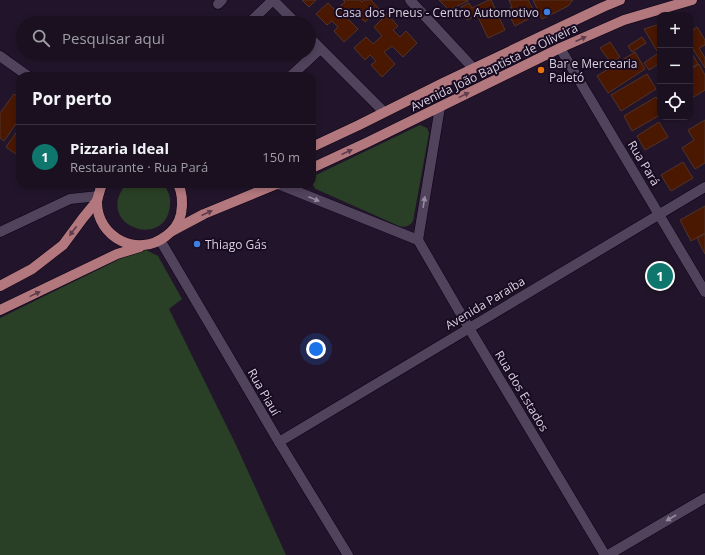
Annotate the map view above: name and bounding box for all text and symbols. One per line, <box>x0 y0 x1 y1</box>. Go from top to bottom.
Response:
place label: Casa dos Pneus - Centro Automotivo <box>335 4 539 21</box>
marker: Casa dos Pneus - Centro Automotivo <box>542 7 552 17</box>
map controls <box>657 12 693 120</box>
button: + <box>657 12 693 48</box>
search box <box>16 16 316 60</box>
street label: Avenida João Baptista de Oliveira <box>408 19 580 115</box>
icon: search <box>30 27 52 49</box>
text: Pesquisar aqui <box>62 28 165 48</box>
one-way arrow <box>576 35 588 41</box>
button: − <box>657 48 693 84</box>
place label: Bar e Mercearia Paletó <box>549 55 638 86</box>
marker: Bar e Mercearia Paletó <box>536 65 546 75</box>
button: locate <box>657 84 693 120</box>
text: Por perto <box>32 87 112 110</box>
one-way arrow <box>459 92 470 98</box>
street label: Rua Pará <box>624 137 664 189</box>
text: Pizzaria Ideal <box>70 138 169 158</box>
text: 1 <box>41 148 49 166</box>
text: 150 m <box>262 148 300 166</box>
one-way arrow <box>342 149 353 155</box>
text: Restaurante · Rua Pará <box>70 158 208 176</box>
one-way arrow <box>308 196 320 202</box>
one-way arrow <box>421 196 427 208</box>
one-way arrow <box>201 210 213 216</box>
one-way arrow <box>69 226 77 237</box>
place label: Thiago Gás <box>205 236 267 253</box>
marker: Thiago Gás <box>192 239 202 249</box>
pin: 1 <box>647 261 673 291</box>
street label: Avenida Paraíba <box>442 272 528 334</box>
one-way arrow <box>29 291 41 297</box>
your location <box>306 339 326 359</box>
street label: Rua dos Estados <box>491 347 553 435</box>
street label: Rua Piauí <box>244 365 285 420</box>
one-way arrow <box>665 514 677 521</box>

